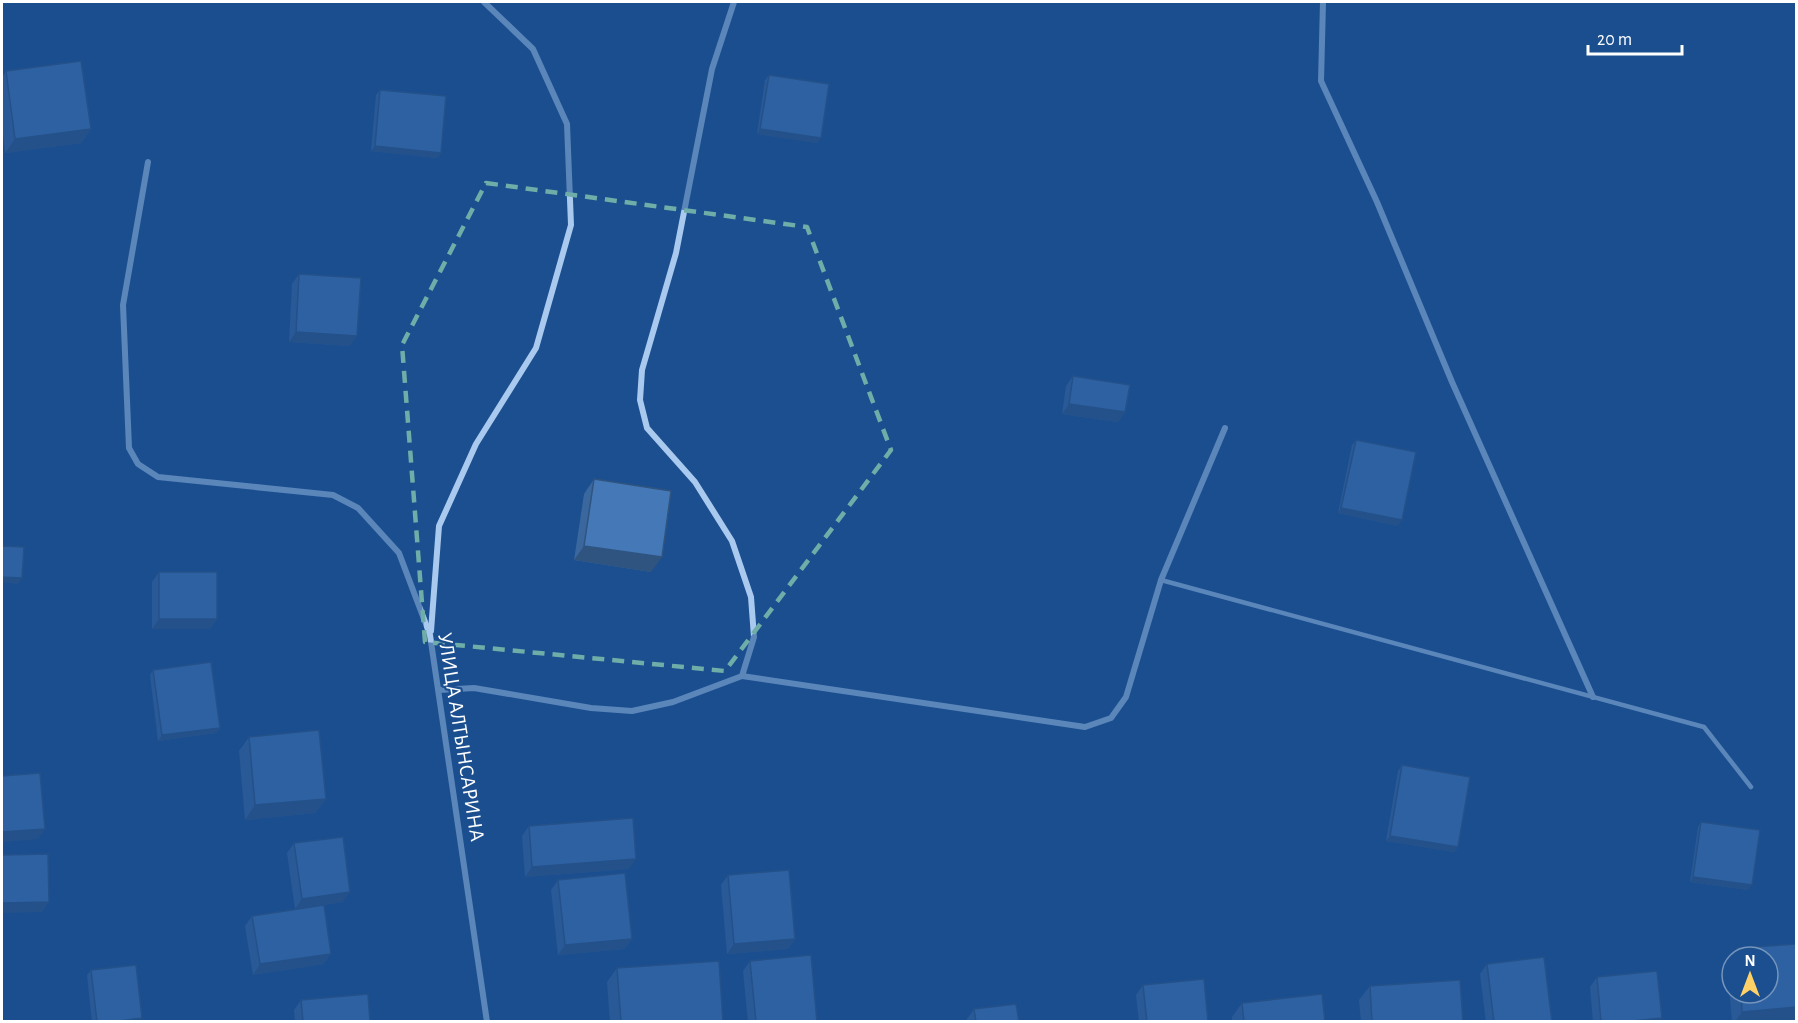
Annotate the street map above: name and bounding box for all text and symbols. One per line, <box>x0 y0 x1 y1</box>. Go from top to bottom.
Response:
scale bar <box>1588 18 1682 56</box>
text: 20 m <box>1597 31 1632 49</box>
street label: УЛИЦА АЛТЫНСАРИНА <box>434 631 488 843</box>
north arrow <box>1720 945 1780 1005</box>
text: N <box>1744 953 1756 969</box>

